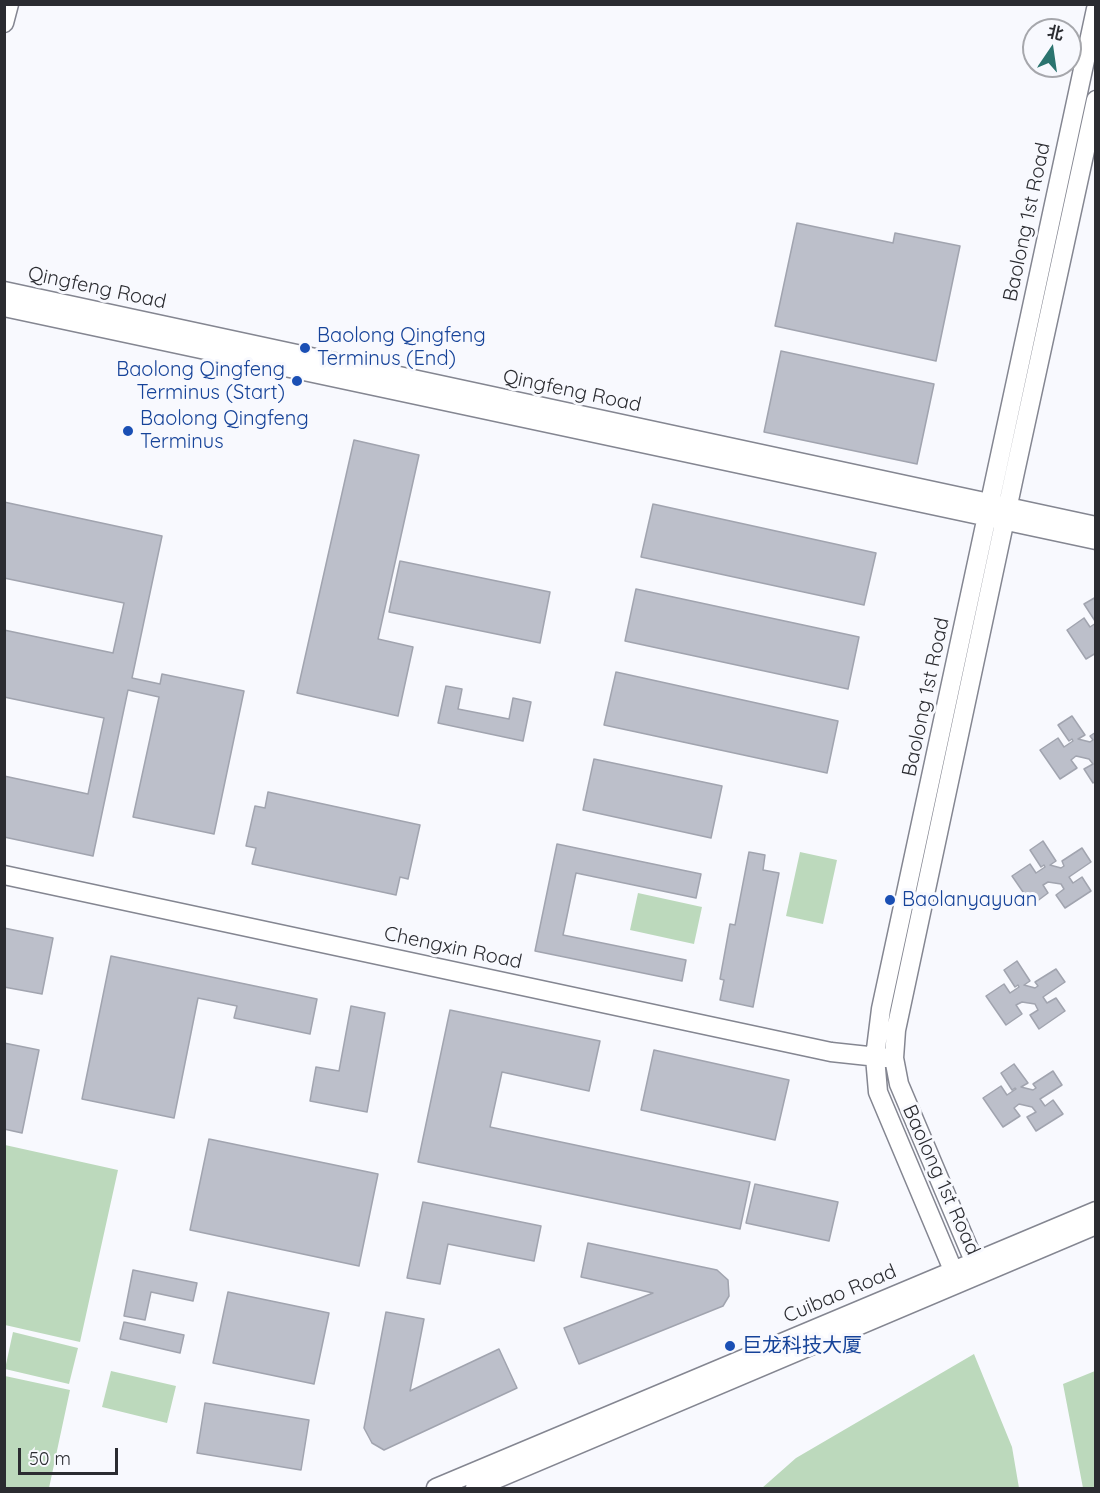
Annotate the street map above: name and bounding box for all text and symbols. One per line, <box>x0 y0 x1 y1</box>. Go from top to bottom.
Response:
north arrow <box>1022 18 1082 78</box>
text: 北 <box>1046 21 1066 44</box>
street label: Baolong 1st Road <box>998 140 1056 304</box>
street label: Qingfeng Road <box>26 262 168 314</box>
place label: Baolong Qingfeng Terminus (End) <box>317 324 486 371</box>
marker: Baolong Qingfeng Terminus (End) <box>298 341 312 355</box>
place label: Baolong Qingfeng Terminus (Start) <box>116 358 285 405</box>
street label: Qingfeng Road <box>501 365 643 417</box>
marker: Baolong Qingfeng Terminus (Start) <box>290 374 304 388</box>
place label: Baolong Qingfeng Terminus <box>140 407 309 454</box>
marker: Baolong Qingfeng Terminus <box>121 424 135 438</box>
street label: Baolong 1st Road <box>897 615 955 779</box>
place label: Baolanyayuan <box>902 888 1037 912</box>
marker: Baolanyayuan <box>883 893 897 907</box>
street label: Chengxin Road <box>382 922 524 974</box>
street label: Baolong 1st Road <box>897 1101 985 1259</box>
street label: Cuibao Road <box>780 1259 900 1329</box>
place label: 巨龙科技大厦 <box>742 1334 862 1358</box>
marker: 巨龙科技大厦 <box>723 1339 737 1353</box>
scale bar <box>21 1436 122 1474</box>
text: 50 m <box>29 1447 71 1470</box>

